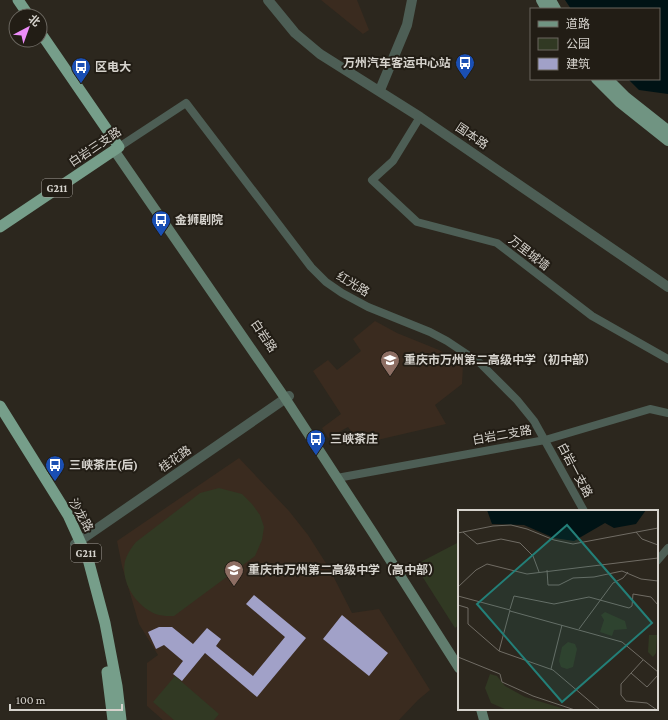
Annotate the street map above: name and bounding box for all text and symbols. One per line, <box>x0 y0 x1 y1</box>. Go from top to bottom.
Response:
north arrow <box>8 8 48 48</box>
legend <box>530 8 660 80</box>
text: 北 <box>26 12 43 29</box>
text: 道路 <box>566 17 590 31</box>
text: 公园 <box>566 37 590 51</box>
bus stop icon: 万州汽车客运中心站 <box>454 52 476 80</box>
bus stop icon: 区电大 <box>70 56 92 84</box>
place label: 万州汽车客运中心站 <box>343 56 451 70</box>
text: 建筑 <box>566 57 590 71</box>
place label: 区电大 <box>95 60 131 74</box>
street label: 国本路 <box>453 120 491 152</box>
street label: 白岩三支路 <box>66 124 124 170</box>
road number: G211 <box>42 179 72 197</box>
bus stop icon: 金狮剧院 <box>150 209 172 237</box>
place label: 金狮剧院 <box>175 213 223 227</box>
street label: 万里城墙 <box>506 233 552 273</box>
street label: 红光路 <box>334 269 372 299</box>
street label: 白岩路 <box>248 317 280 355</box>
school or university icon: 重庆市万州第二高级中学（初中部） <box>379 349 401 377</box>
place label: 重庆市万州第二高级中学（初中部） <box>404 353 596 367</box>
street label: 白岩二支路 <box>471 423 533 447</box>
bus stop icon: 三峡茶庄 <box>305 428 327 456</box>
place label: 三峡茶庄 <box>330 432 378 446</box>
street label: 白岩一支路 <box>555 440 595 500</box>
street label: 桂花路 <box>156 443 194 475</box>
bus stop icon: 三峡茶庄(后) <box>44 454 66 482</box>
place label: 三峡茶庄(后) <box>69 458 138 472</box>
street label: 沙龙路 <box>66 496 96 534</box>
inset map <box>458 510 658 710</box>
road number: G211 <box>71 544 101 562</box>
school or university icon: 重庆市万州第二高级中学（高中部） <box>223 559 245 587</box>
place label: 重庆市万州第二高级中学（高中部） <box>248 563 440 577</box>
scale bar <box>10 686 122 712</box>
text: 100 m <box>16 693 46 707</box>

